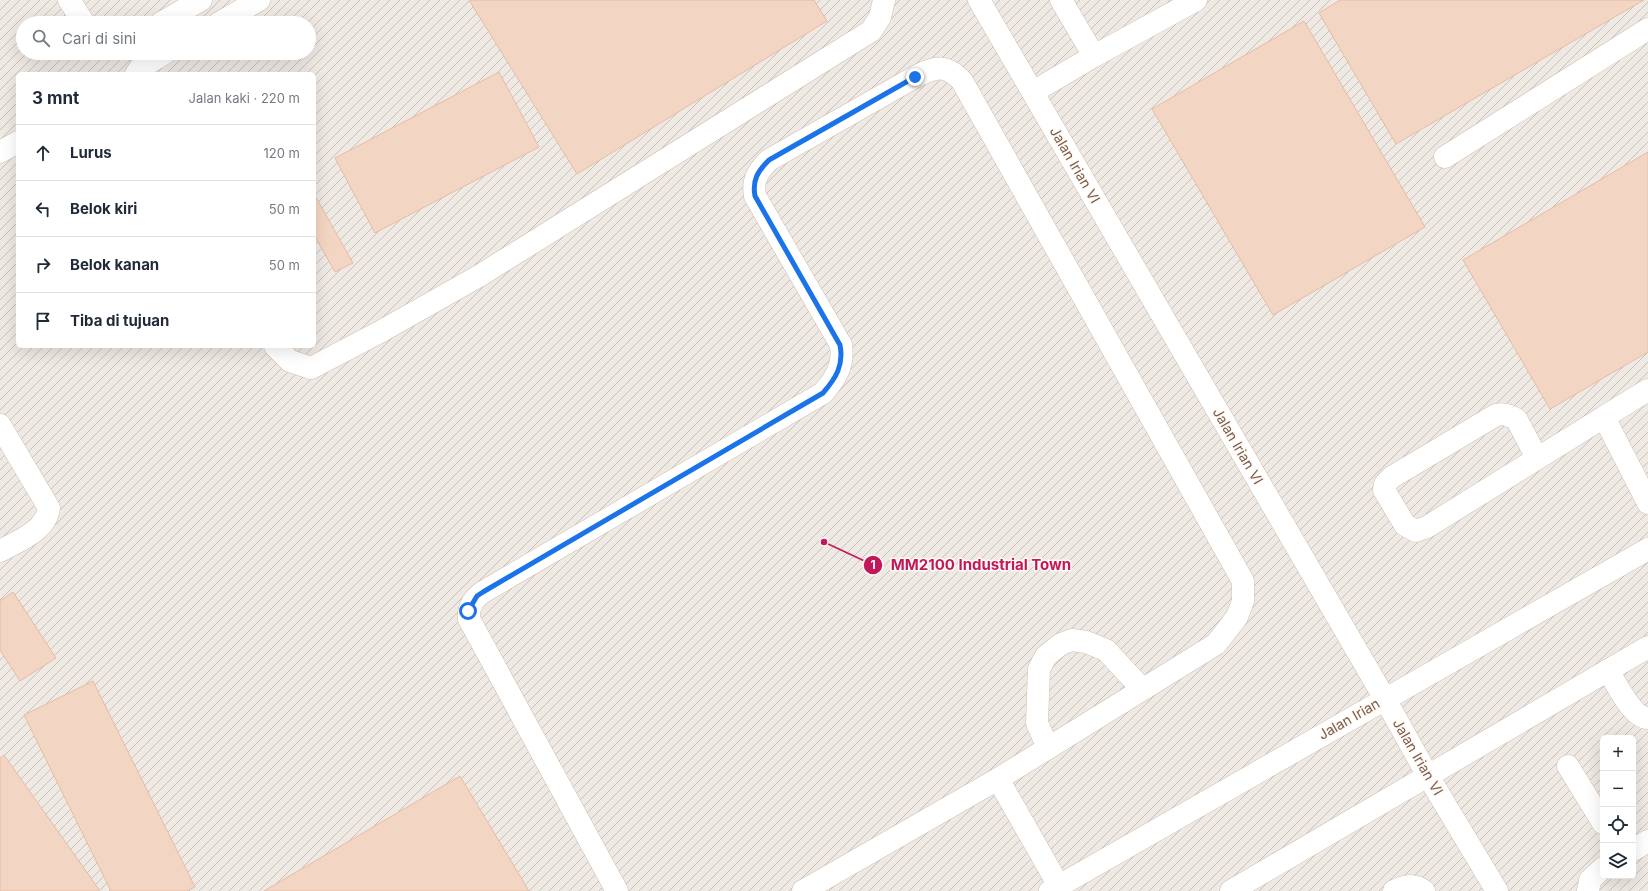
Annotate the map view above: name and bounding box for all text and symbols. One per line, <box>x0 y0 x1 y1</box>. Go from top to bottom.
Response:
search box <box>16 16 316 60</box>
icon: search <box>30 27 52 49</box>
text: Cari di sini <box>62 29 136 48</box>
route end <box>906 68 924 86</box>
text: 3 mnt <box>32 88 79 108</box>
text: Jalan kaki · 220 m <box>189 90 300 106</box>
street label: Jalan Irian VI <box>1047 123 1104 206</box>
icon: ahead <box>32 142 54 164</box>
text: Lurus <box>70 143 112 162</box>
text: 120 m <box>264 145 300 161</box>
icon: left <box>32 198 54 220</box>
text: Belok kiri <box>70 199 137 218</box>
text: 50 m <box>269 201 300 217</box>
icon: right <box>32 254 54 276</box>
text: Belok kanan <box>70 255 159 274</box>
text: 50 m <box>269 257 300 273</box>
icon: arrive <box>32 310 54 332</box>
text: Tiba di tujuan <box>70 311 169 330</box>
street label: Jalan Irian VI <box>1210 404 1267 487</box>
callout: MM2100 Industrial Town <box>863 551 1079 578</box>
text: MM2100 Industrial Town <box>891 555 1071 574</box>
text: 1 <box>870 557 876 572</box>
route start <box>459 602 477 620</box>
street label: Jalan Irian <box>1315 694 1382 743</box>
street label: Jalan Irian VI <box>1390 715 1447 798</box>
map controls <box>1600 735 1636 879</box>
button: + <box>1600 735 1636 771</box>
button: − <box>1600 771 1636 807</box>
button: locate <box>1600 807 1636 843</box>
button: layers <box>1600 843 1636 879</box>

